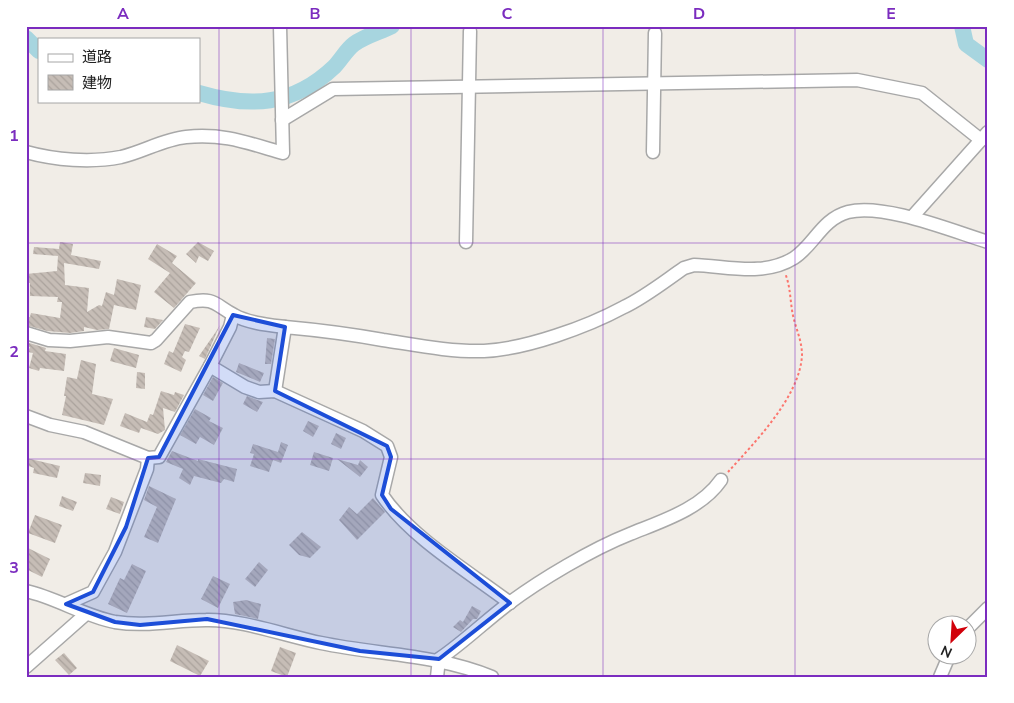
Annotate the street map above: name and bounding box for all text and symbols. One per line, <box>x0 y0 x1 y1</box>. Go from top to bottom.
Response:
text: A <box>117 3 129 25</box>
text: B <box>309 3 321 25</box>
text: C <box>502 3 513 25</box>
text: D <box>693 3 705 25</box>
text: E <box>886 3 896 25</box>
legend <box>38 38 200 102</box>
text: 道路 <box>82 47 112 67</box>
text: 建物 <box>82 73 112 93</box>
text: 1 <box>9 125 19 147</box>
text: 2 <box>9 341 19 363</box>
text: 3 <box>9 557 19 579</box>
north arrow <box>926 616 976 666</box>
text: N <box>938 641 955 662</box>

